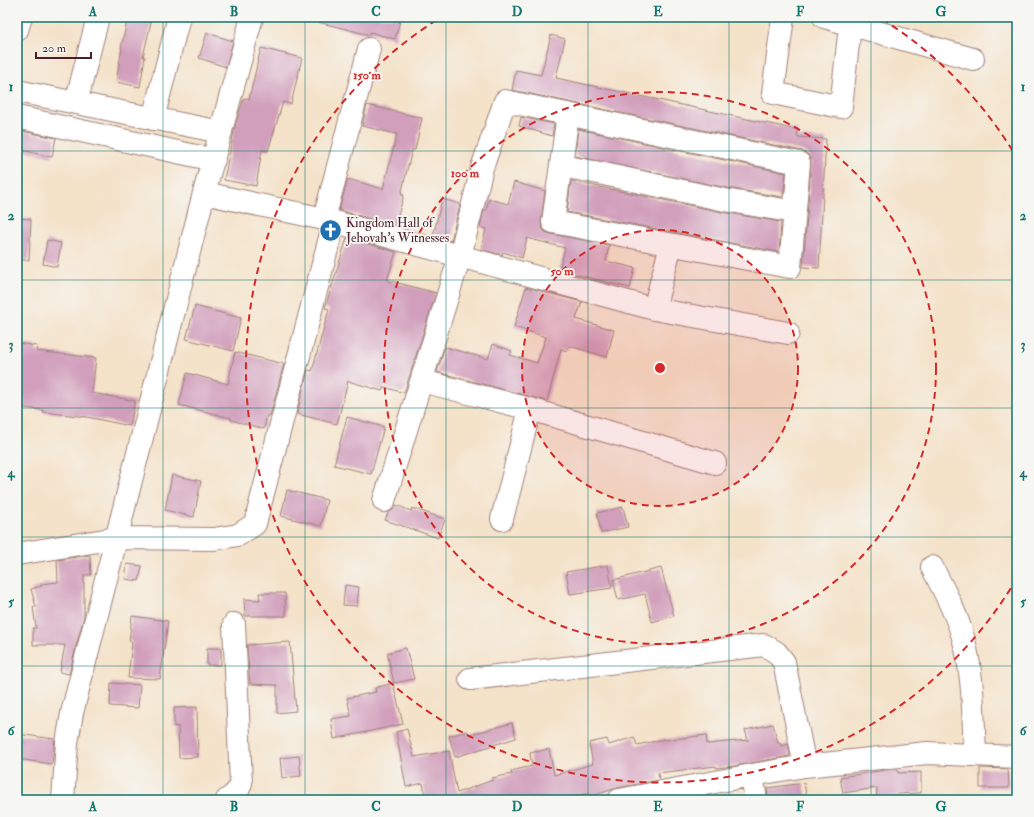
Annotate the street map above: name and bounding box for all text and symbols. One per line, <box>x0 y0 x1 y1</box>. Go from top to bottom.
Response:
text: A <box>88 4 98 20</box>
text: B <box>230 4 238 20</box>
text: C <box>371 4 381 20</box>
text: D <box>512 4 523 20</box>
text: E <box>653 4 663 20</box>
text: F <box>796 4 805 20</box>
text: G <box>936 4 947 20</box>
scale bar <box>36 34 91 60</box>
text: 20 m <box>42 41 67 56</box>
text: 150 m <box>353 68 381 83</box>
text: 1 <box>9 79 14 95</box>
text: 1 <box>1021 79 1026 95</box>
text: 100 m <box>451 166 480 181</box>
text: 2 <box>8 208 15 224</box>
text: 2 <box>1020 208 1027 224</box>
place label: Kingdom Hall of Jehovah's Witnesses <box>345 215 450 246</box>
church icon: Kingdom Hall of Jehovah's Witnesses <box>317 217 343 243</box>
text: 50 m <box>550 264 574 279</box>
text: 3 <box>9 337 14 353</box>
text: 3 <box>1021 337 1026 353</box>
centre of rings <box>653 361 667 375</box>
text: 4 <box>6 465 15 481</box>
text: 4 <box>1018 465 1027 481</box>
text: 5 <box>8 594 14 610</box>
text: 5 <box>1020 594 1026 610</box>
text: 6 <box>8 723 16 739</box>
text: 6 <box>1020 723 1028 739</box>
text: A <box>88 799 98 815</box>
text: B <box>230 799 238 815</box>
text: C <box>371 799 381 815</box>
text: D <box>512 799 523 815</box>
text: E <box>653 799 663 815</box>
text: F <box>796 799 805 815</box>
text: G <box>936 799 947 815</box>

